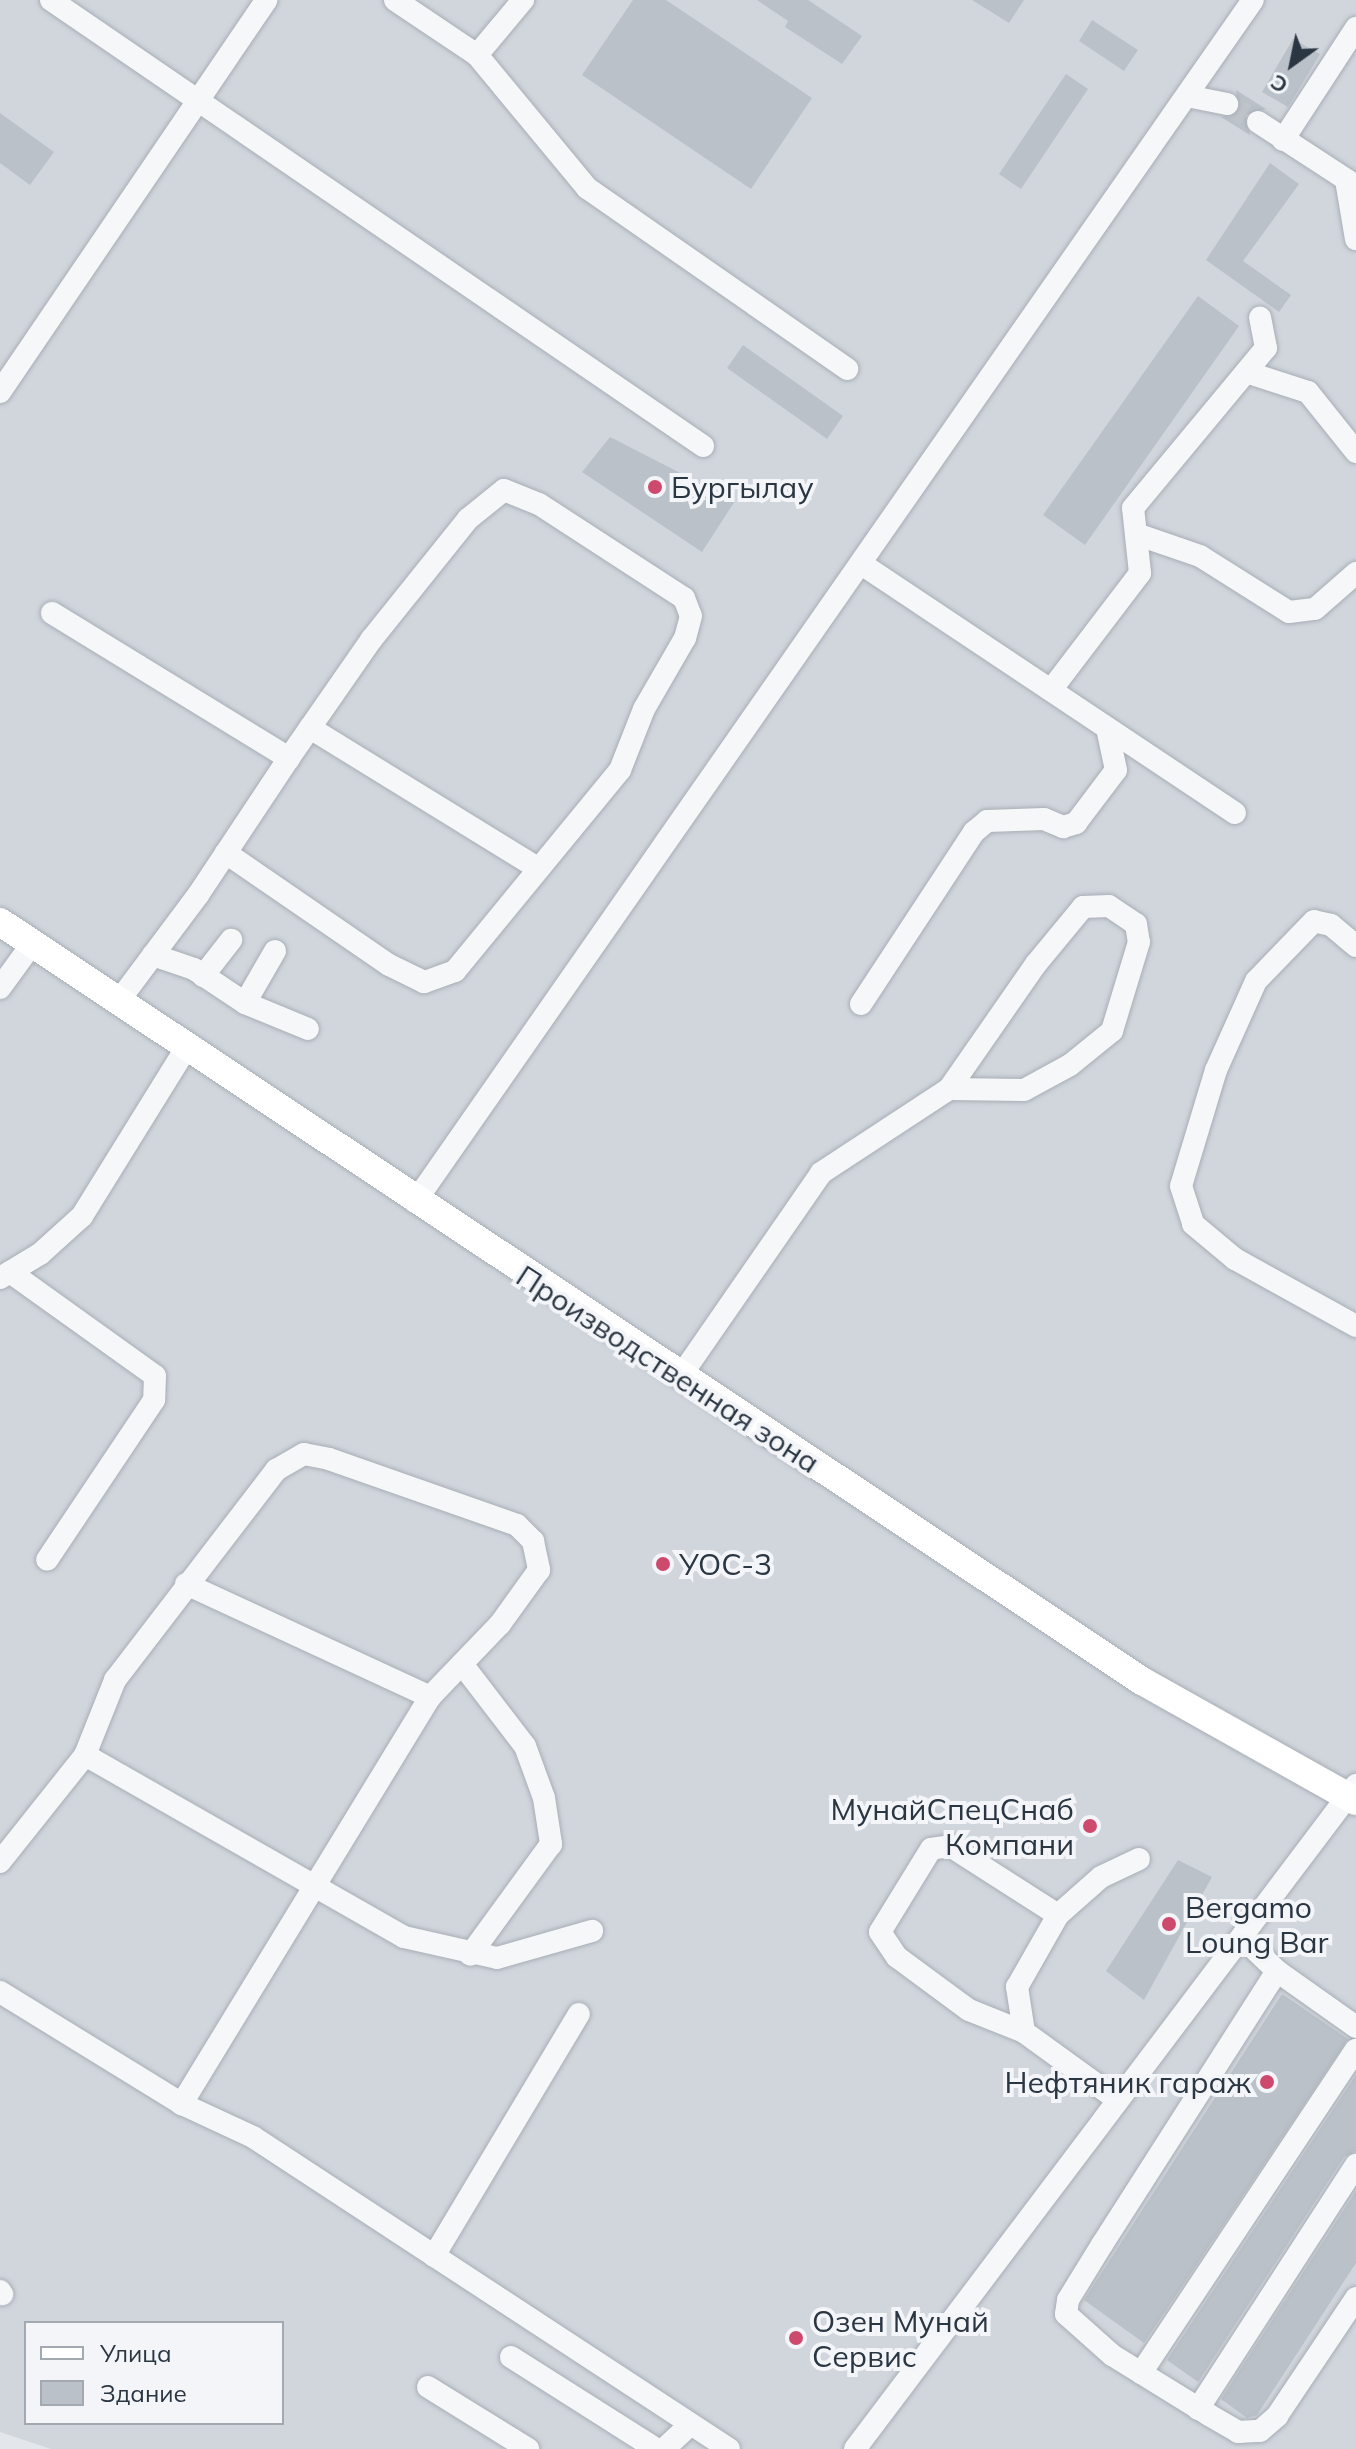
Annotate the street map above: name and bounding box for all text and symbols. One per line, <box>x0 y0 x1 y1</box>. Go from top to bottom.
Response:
north arrow <box>1252 24 1332 104</box>
text: С <box>1265 68 1293 100</box>
place label: Бургылау <box>671 469 814 505</box>
marker: Бургылау <box>646 478 664 496</box>
street label: Производственная зона <box>510 1258 826 1480</box>
place label: УОС-3 <box>679 1546 772 1582</box>
marker: УОС-3 <box>654 1555 672 1573</box>
place label: МунайСпецСнаб Компани <box>830 1791 1074 1862</box>
marker: МунайСпецСнаб Компани <box>1081 1817 1099 1835</box>
place label: Bergamo Loung Bar <box>1185 1889 1328 1960</box>
marker: Bergamo Loung Bar <box>1160 1915 1178 1933</box>
place label: Нефтяник гараж <box>1005 2064 1251 2100</box>
marker: Нефтяник гараж <box>1258 2073 1276 2091</box>
place label: Озен Мунай Сервис <box>812 2303 989 2374</box>
legend <box>24 2321 284 2425</box>
marker: Озен Мунай Сервис <box>787 2329 805 2347</box>
text: Улица <box>100 2338 172 2368</box>
text: Здание <box>100 2378 187 2408</box>

